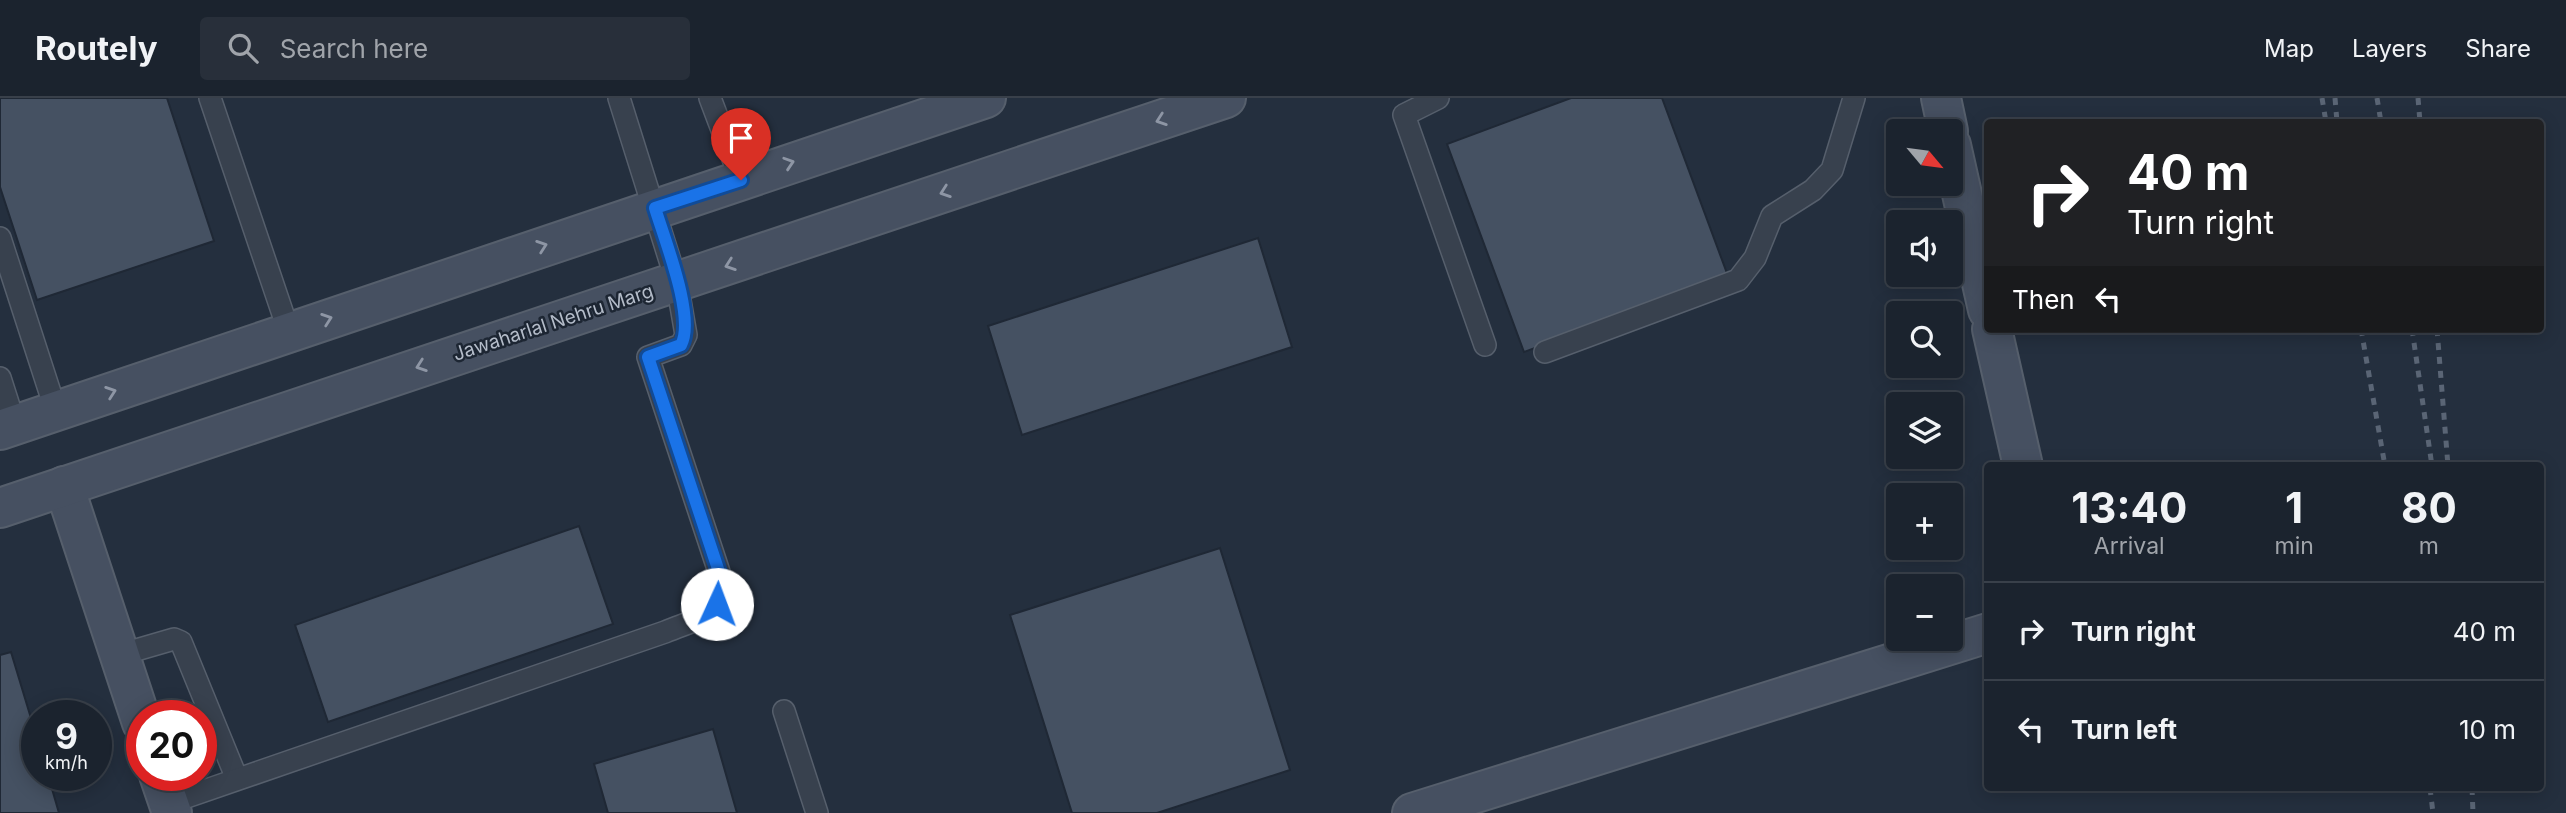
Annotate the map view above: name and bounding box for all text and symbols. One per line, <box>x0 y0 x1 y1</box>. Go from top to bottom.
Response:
search box <box>200 17 690 80</box>
text: Routely <box>35 28 158 68</box>
icon: search <box>224 29 262 67</box>
text: Search here <box>280 33 428 64</box>
text: Map <box>2264 34 2314 63</box>
text: Layers <box>2352 34 2427 63</box>
text: Share <box>2465 34 2531 63</box>
pin <box>711 108 771 180</box>
one-way arrow <box>1156 112 1168 126</box>
icon: arrive <box>722 119 760 157</box>
north arrow <box>1886 119 1964 196</box>
map controls <box>1886 119 1963 651</box>
text: 40 m <box>2127 143 2250 202</box>
icon: right <box>2012 147 2103 238</box>
one-way arrow <box>783 157 795 172</box>
one-way arrow <box>940 184 952 198</box>
text: Turn right <box>2127 203 2274 242</box>
button: sound <box>1886 210 1963 287</box>
one-way arrow <box>536 240 548 254</box>
one-way arrow <box>724 257 736 271</box>
street label: Jawaharlal Nehru Marg <box>450 279 656 366</box>
icon: left <box>2089 280 2127 318</box>
text: Then <box>2012 284 2075 315</box>
button: search <box>1886 301 1963 378</box>
one-way arrow <box>320 313 332 327</box>
one-way arrow <box>415 358 427 372</box>
one-way arrow <box>105 386 117 400</box>
button: layers <box>1886 392 1963 469</box>
text: 13:40 <box>2071 482 2187 533</box>
text: 1 <box>2285 482 2303 533</box>
text: 80 <box>2401 482 2457 533</box>
button: + <box>1886 483 1963 560</box>
text: Arrival <box>2094 532 2165 560</box>
text: min <box>2274 532 2314 560</box>
text: m <box>2419 532 2439 560</box>
position arrow <box>680 567 754 641</box>
button: − <box>1886 574 1963 651</box>
icon: right <box>2012 612 2050 650</box>
text: Turn right <box>2071 616 2196 647</box>
text: 40 m <box>2453 616 2516 647</box>
speed limit sign: 20 <box>126 700 217 791</box>
icon: left <box>2012 710 2050 748</box>
text: Turn left <box>2071 714 2177 745</box>
text: 10 m <box>2459 714 2516 745</box>
text: 9 <box>55 715 78 757</box>
text: km/h <box>45 752 88 773</box>

